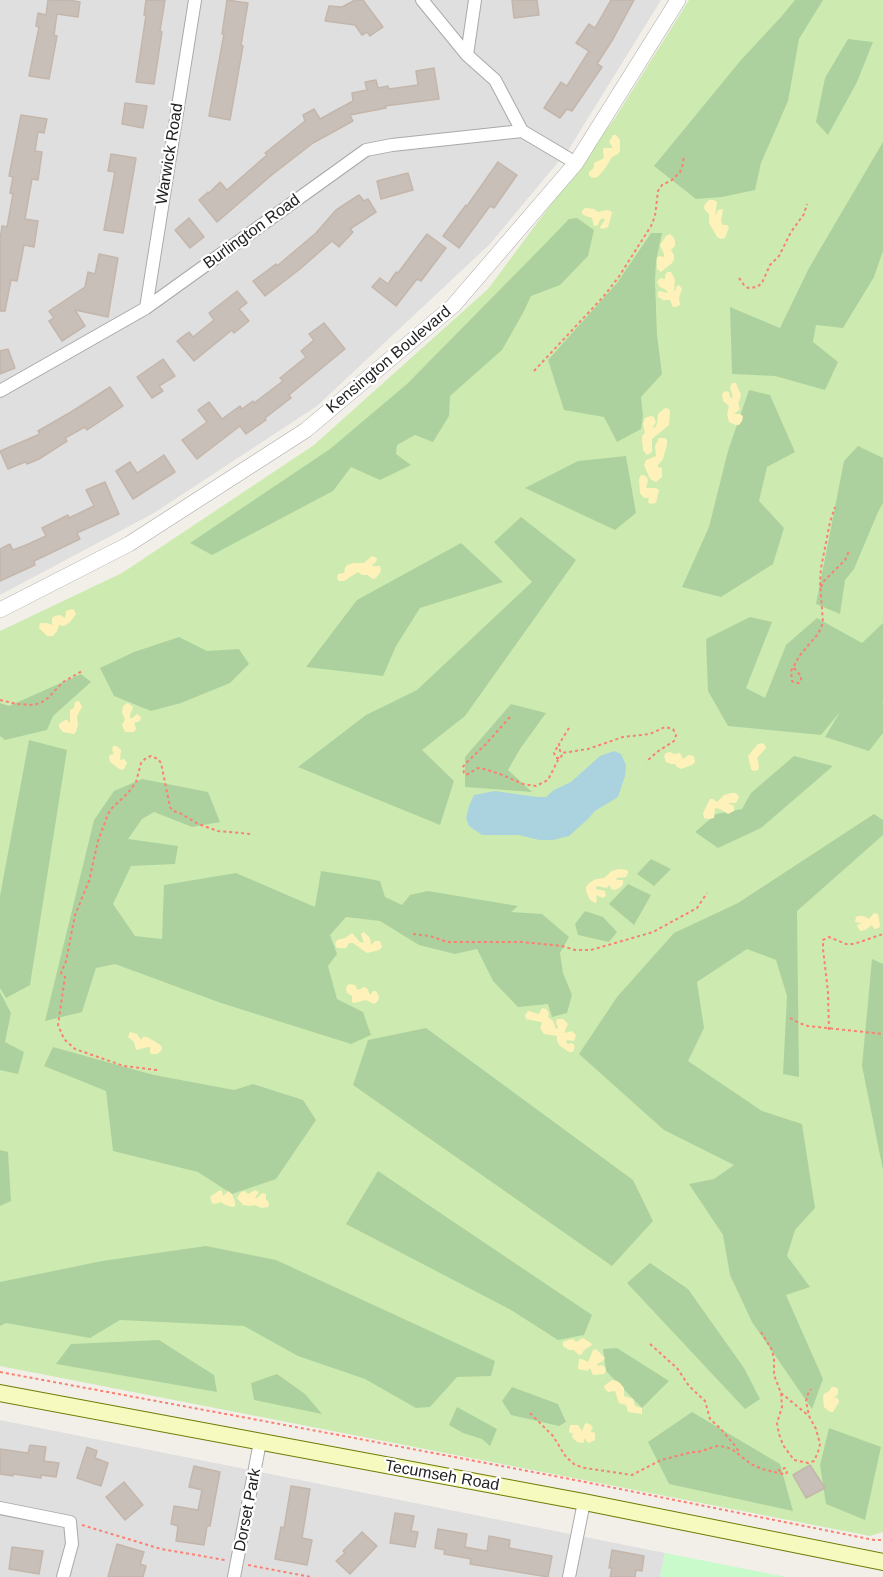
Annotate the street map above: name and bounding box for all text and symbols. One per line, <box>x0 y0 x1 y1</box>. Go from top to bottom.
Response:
street label: Warwick Road <box>152 102 188 206</box>
street label: Burlington Road <box>200 191 304 273</box>
street label: Kensington Boulevard <box>323 302 455 418</box>
street label: Tecumseh Road <box>383 1457 501 1495</box>
street label: Dorset Park <box>231 1467 265 1553</box>

